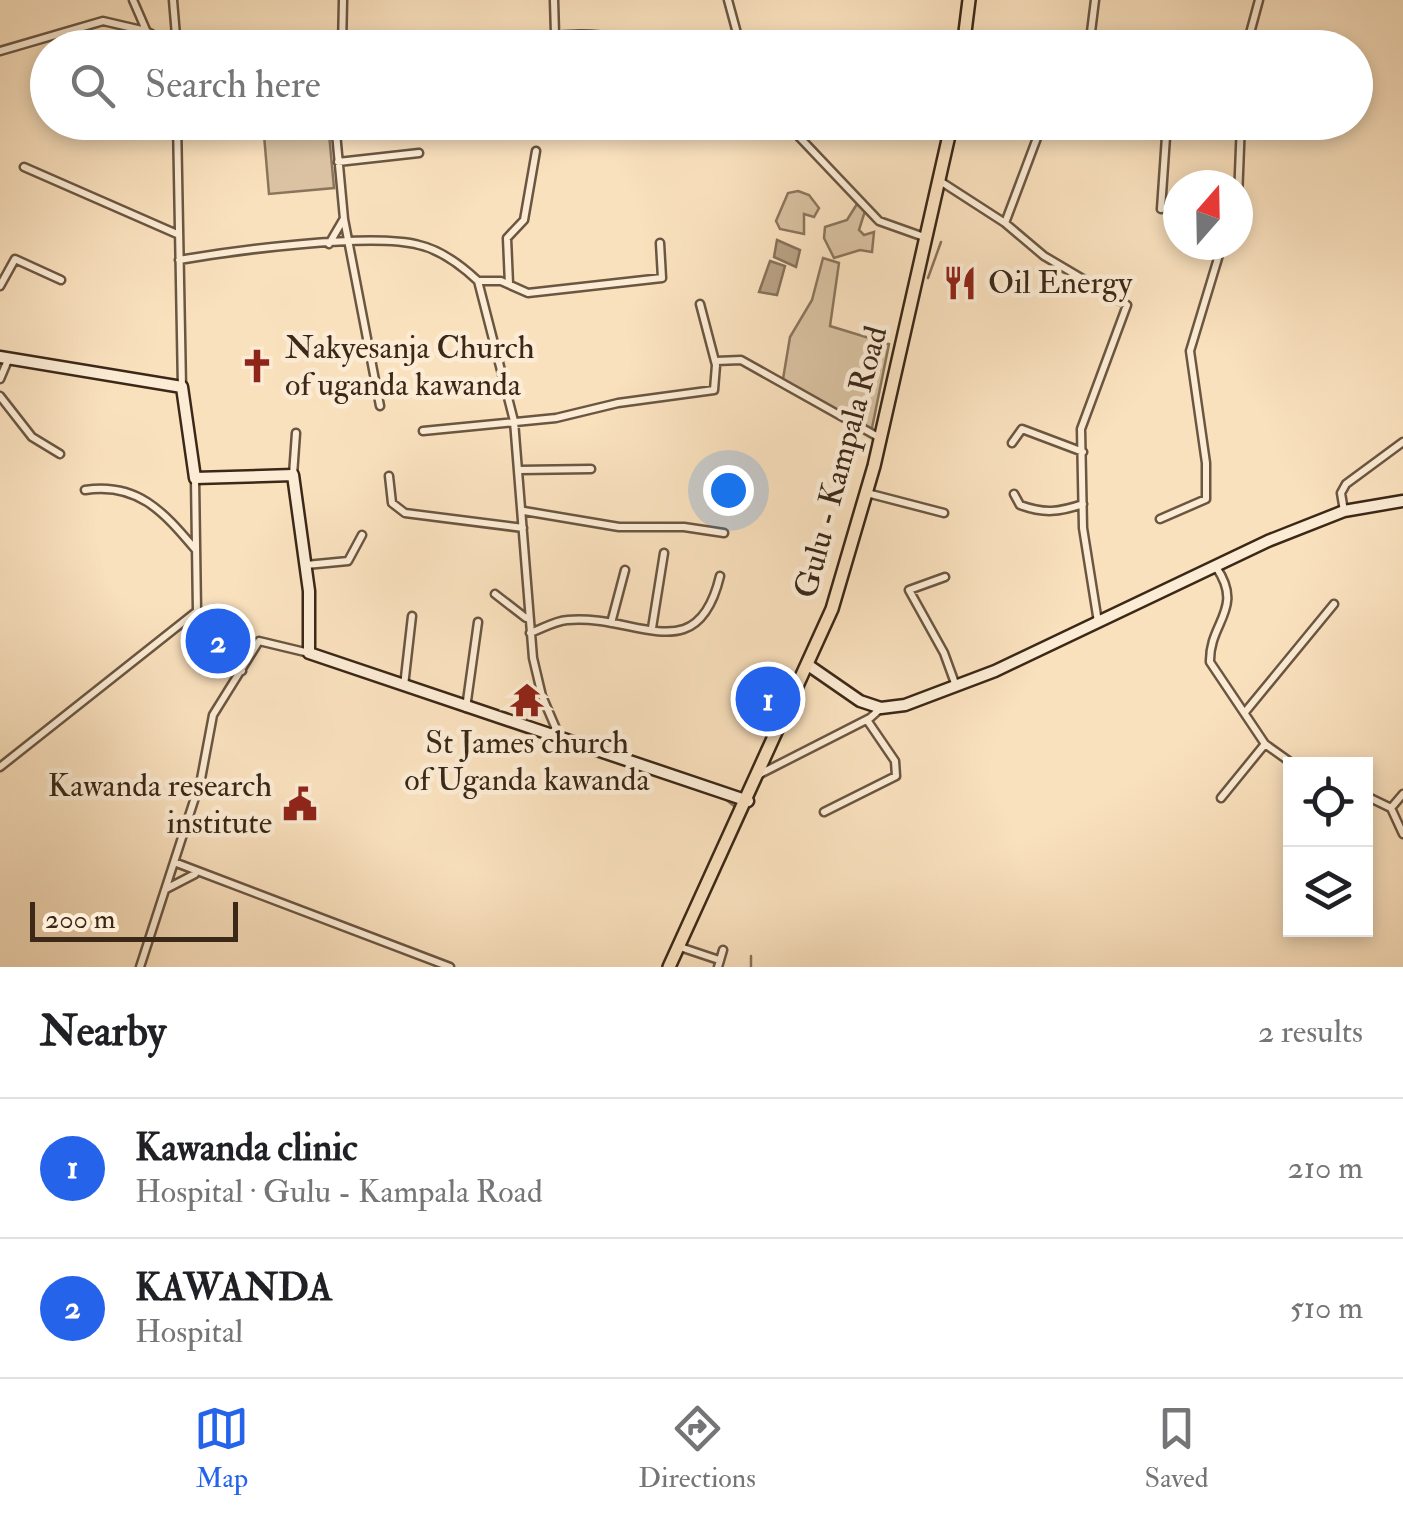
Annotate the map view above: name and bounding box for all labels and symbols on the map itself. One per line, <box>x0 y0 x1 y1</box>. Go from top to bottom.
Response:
north arrow <box>1163 170 1253 260</box>
place label: Oil Energy <box>988 263 1133 303</box>
restaurant icon: Oil Energy <box>941 264 979 302</box>
street label: Gulu - Kampala Road <box>785 322 897 602</box>
place label: Nakyesanja Church of uganda kawanda <box>285 328 535 405</box>
church icon: Nakyesanja Church of uganda kawanda <box>238 347 276 385</box>
your location <box>703 465 754 516</box>
pin: 2 <box>186 604 250 678</box>
pin: 1 <box>736 662 800 736</box>
temple icon: St James church of Uganda kawanda <box>508 681 546 719</box>
place label: St James church of Uganda kawanda <box>404 723 650 800</box>
place label: Kawanda research institute <box>48 766 272 843</box>
public building icon: Kawanda research institute <box>281 785 319 823</box>
scale bar <box>30 897 238 941</box>

